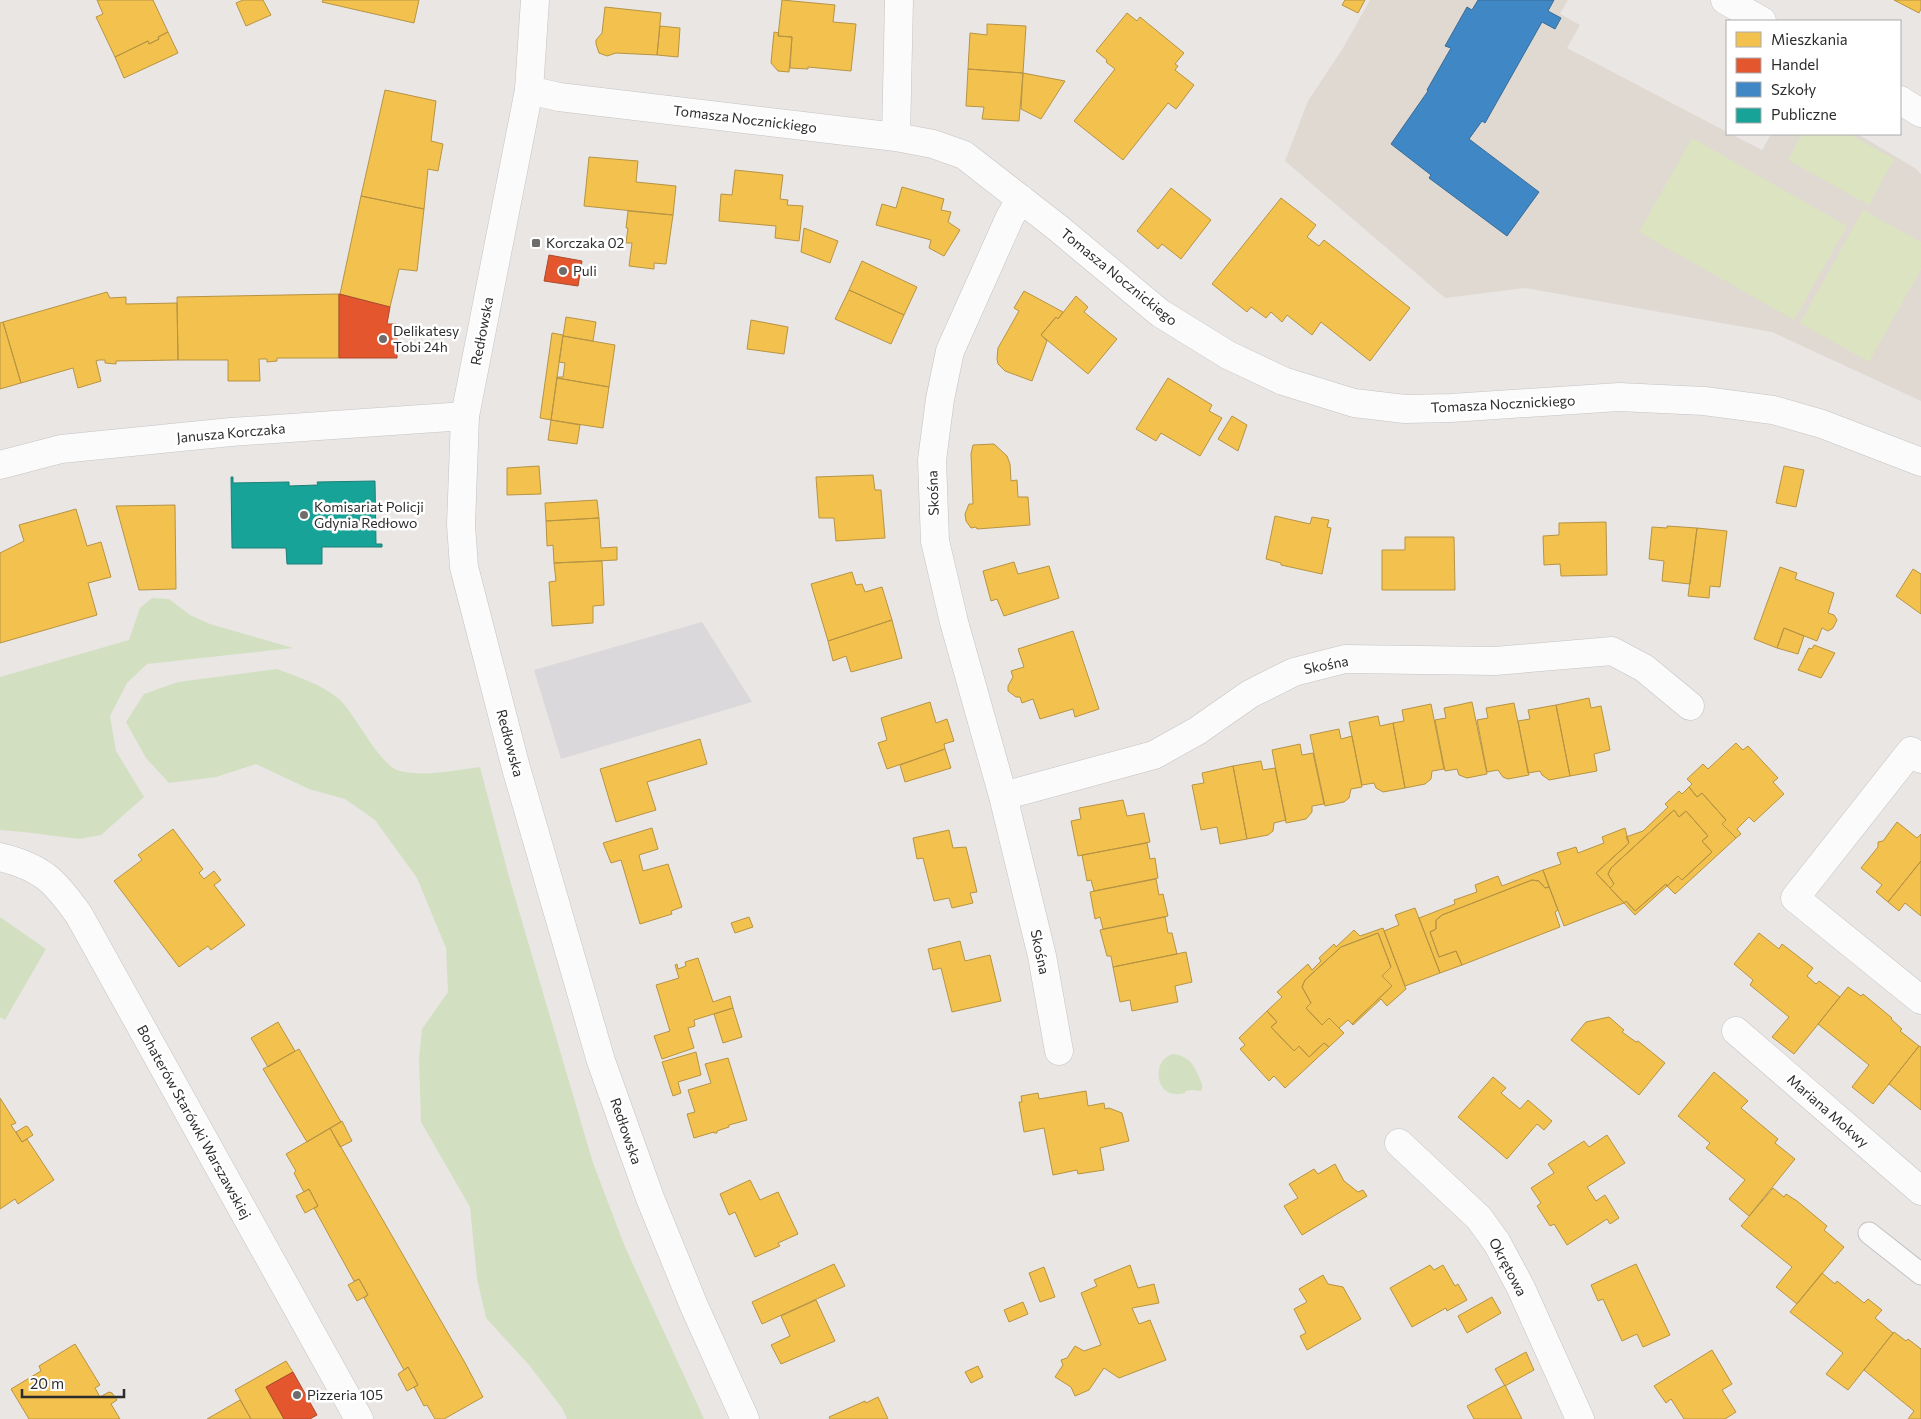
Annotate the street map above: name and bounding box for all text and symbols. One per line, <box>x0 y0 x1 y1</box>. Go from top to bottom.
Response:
legend <box>1726 20 1901 135</box>
text: Mieszkania <box>1771 30 1848 48</box>
text: Handel <box>1771 55 1819 73</box>
text: Szkoły <box>1771 80 1817 98</box>
street label: Tomasza Nocznickiego <box>672 101 818 136</box>
text: Publiczne <box>1771 105 1837 123</box>
street label: Tomasza Nocznickiego <box>1058 224 1181 329</box>
place label: Korczaka 02 <box>546 234 625 251</box>
marker: Korczaka 02 <box>530 237 542 249</box>
place label: Puli <box>573 262 597 279</box>
marker: Puli <box>557 265 569 277</box>
street label: Redłowska <box>467 295 496 366</box>
place label: Delikatesy Tobi 24h <box>393 322 459 355</box>
marker: Delikatesy Tobi 24h <box>377 333 389 345</box>
street label: Tomasza Nocznickiego <box>1430 391 1576 416</box>
street label: Janusza Korczaka <box>176 419 286 446</box>
street label: Skośna <box>923 470 942 516</box>
place label: Komisariat Policji Gdynia Redłowo <box>314 498 424 531</box>
marker: Komisariat Policji Gdynia Redłowo <box>298 509 310 521</box>
street label: Skośna <box>1302 652 1350 677</box>
street label: Redłowska <box>493 707 528 778</box>
street label: Skośna <box>1027 928 1054 976</box>
street label: Bohaterów Starówki Warszawskiej <box>134 1022 255 1222</box>
street label: Mariana Mokwy <box>1784 1070 1873 1151</box>
street label: Redłowska <box>607 1095 646 1166</box>
street label: Okrętowa <box>1486 1235 1531 1299</box>
scale bar <box>22 1366 125 1398</box>
text: 20 m <box>30 1374 64 1392</box>
place label: Pizzeria 105 <box>307 1386 383 1403</box>
marker: Pizzeria 105 <box>291 1389 303 1401</box>

